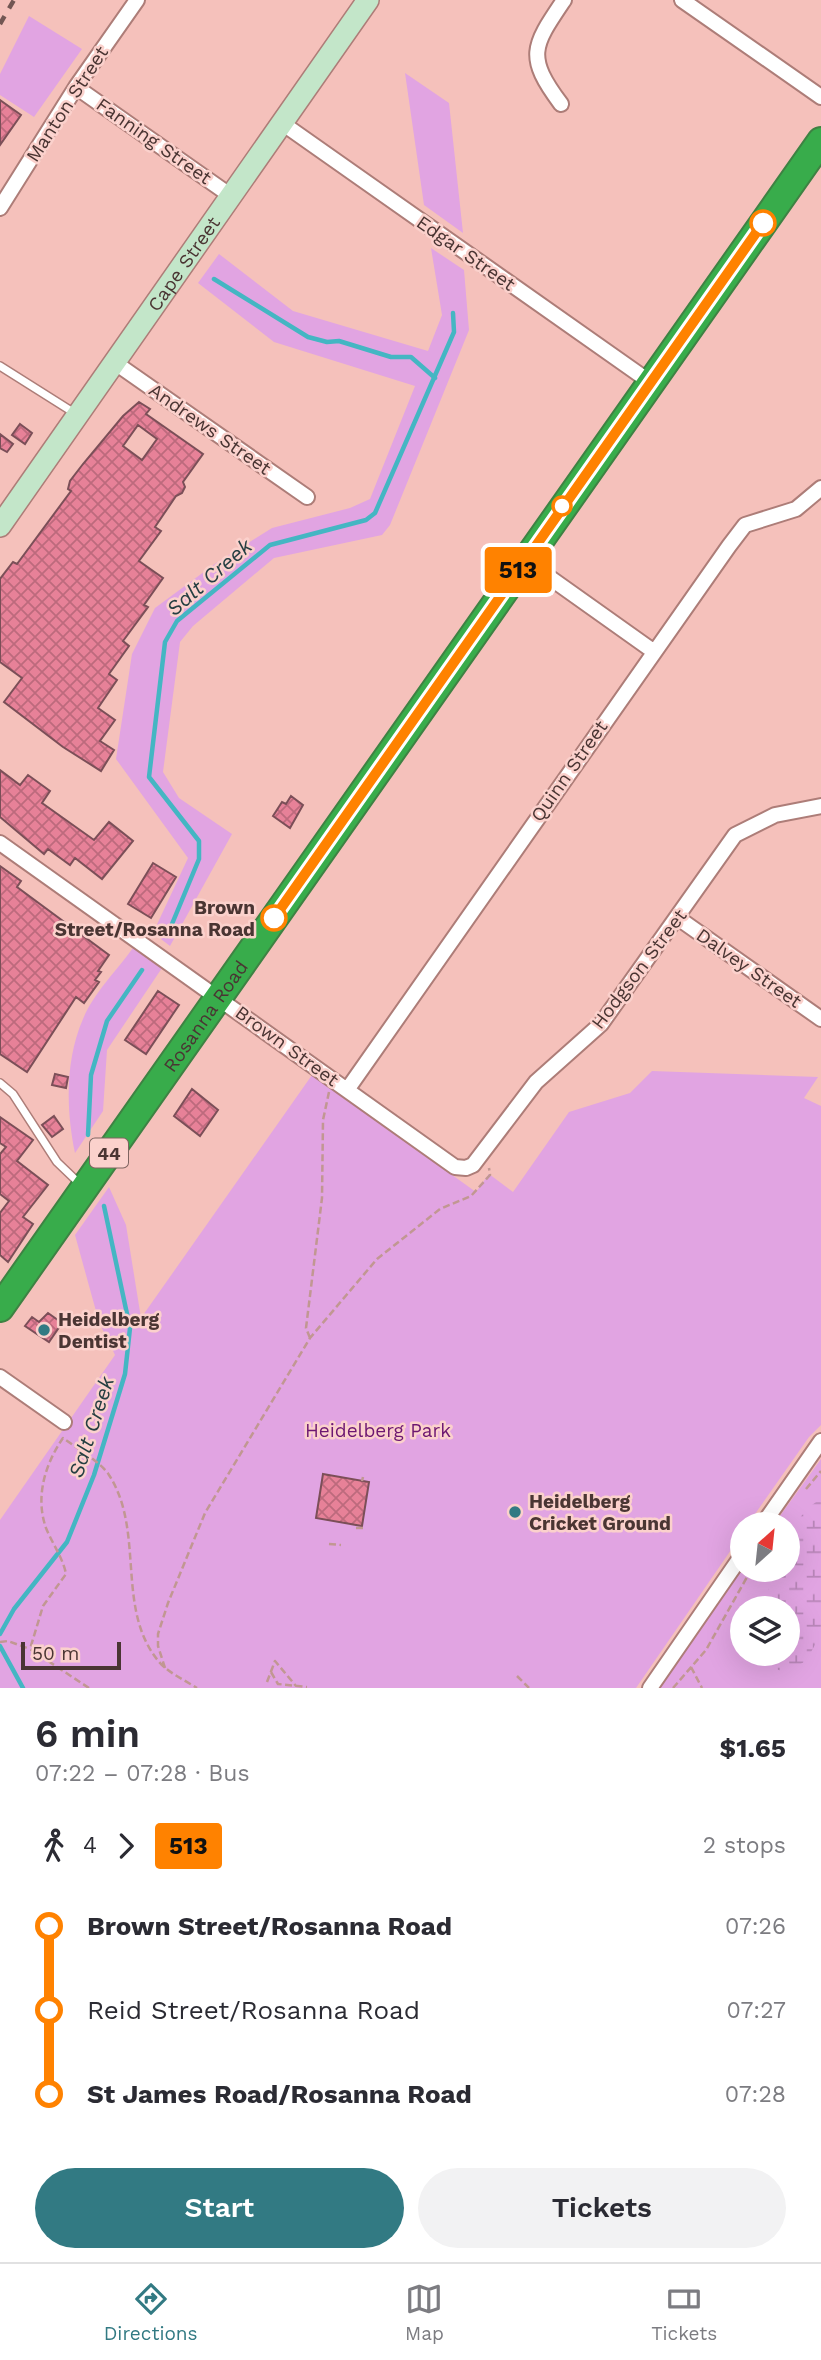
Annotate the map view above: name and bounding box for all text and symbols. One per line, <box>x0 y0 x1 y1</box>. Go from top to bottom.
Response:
street label: Manton Street <box>21 42 113 166</box>
street label: Fanning Street <box>92 93 216 189</box>
street label: Edgar Street <box>412 210 520 296</box>
unlabelled marker <box>750 210 776 236</box>
street label: Cape Street <box>142 212 225 316</box>
street label: Andrews Street <box>145 378 276 480</box>
unlabelled marker <box>552 496 572 516</box>
water label: Salt Creek <box>161 533 257 621</box>
line badge: 513 <box>478 547 558 593</box>
text: 513 <box>499 556 537 584</box>
street label: Quinn Street <box>526 716 612 826</box>
place label: Brown Street/Rosanna Road <box>55 896 255 941</box>
marker: Brown Street/Rosanna Road <box>261 905 287 931</box>
street label: Hodgson Street <box>586 905 692 1033</box>
street label: Dalvey Street <box>692 923 806 1013</box>
street label: Rosanna Road <box>158 956 253 1076</box>
street label: Brown Street <box>231 1001 343 1091</box>
road number: 44 <box>90 1138 128 1168</box>
place label: Heidelberg Dentist <box>58 1308 160 1353</box>
marker: Heidelberg Dentist <box>36 1322 52 1338</box>
water label: Salt Creek <box>63 1373 119 1481</box>
park label: Heidelberg Park <box>305 1419 451 1442</box>
place label: Heidelberg Cricket Ground <box>529 1490 671 1535</box>
marker: Heidelberg Cricket Ground <box>507 1504 523 1520</box>
north arrow <box>730 1512 800 1582</box>
map controls <box>730 1512 800 1666</box>
button: layers <box>730 1596 800 1666</box>
scale bar <box>21 1639 121 1671</box>
text: 50 m <box>32 1642 79 1665</box>
text: 6 min <box>35 1712 140 1756</box>
text: $1.65 <box>720 1733 786 1763</box>
text: 07:22 – 07:28 · Bus <box>35 1760 250 1787</box>
icon: walk <box>35 1827 73 1865</box>
icon: forward <box>107 1827 145 1865</box>
text: 4 <box>83 1832 97 1859</box>
text: 513 <box>169 1832 208 1860</box>
text: 2 stops <box>703 1832 786 1859</box>
text: Brown Street/Rosanna Road <box>87 1911 452 1941</box>
text: 07:26 <box>725 1913 786 1940</box>
text: Reid Street/Rosanna Road <box>87 1995 420 2025</box>
text: 07:27 <box>727 1997 786 2024</box>
text: St James Road/Rosanna Road <box>87 2079 472 2109</box>
text: 07:28 <box>725 2081 786 2108</box>
button: Start <box>35 2168 404 2248</box>
button: Tickets <box>418 2168 786 2248</box>
tab: Directions <box>104 2280 198 2345</box>
tab: Map <box>405 2280 444 2345</box>
tab: Tickets <box>651 2280 717 2345</box>

